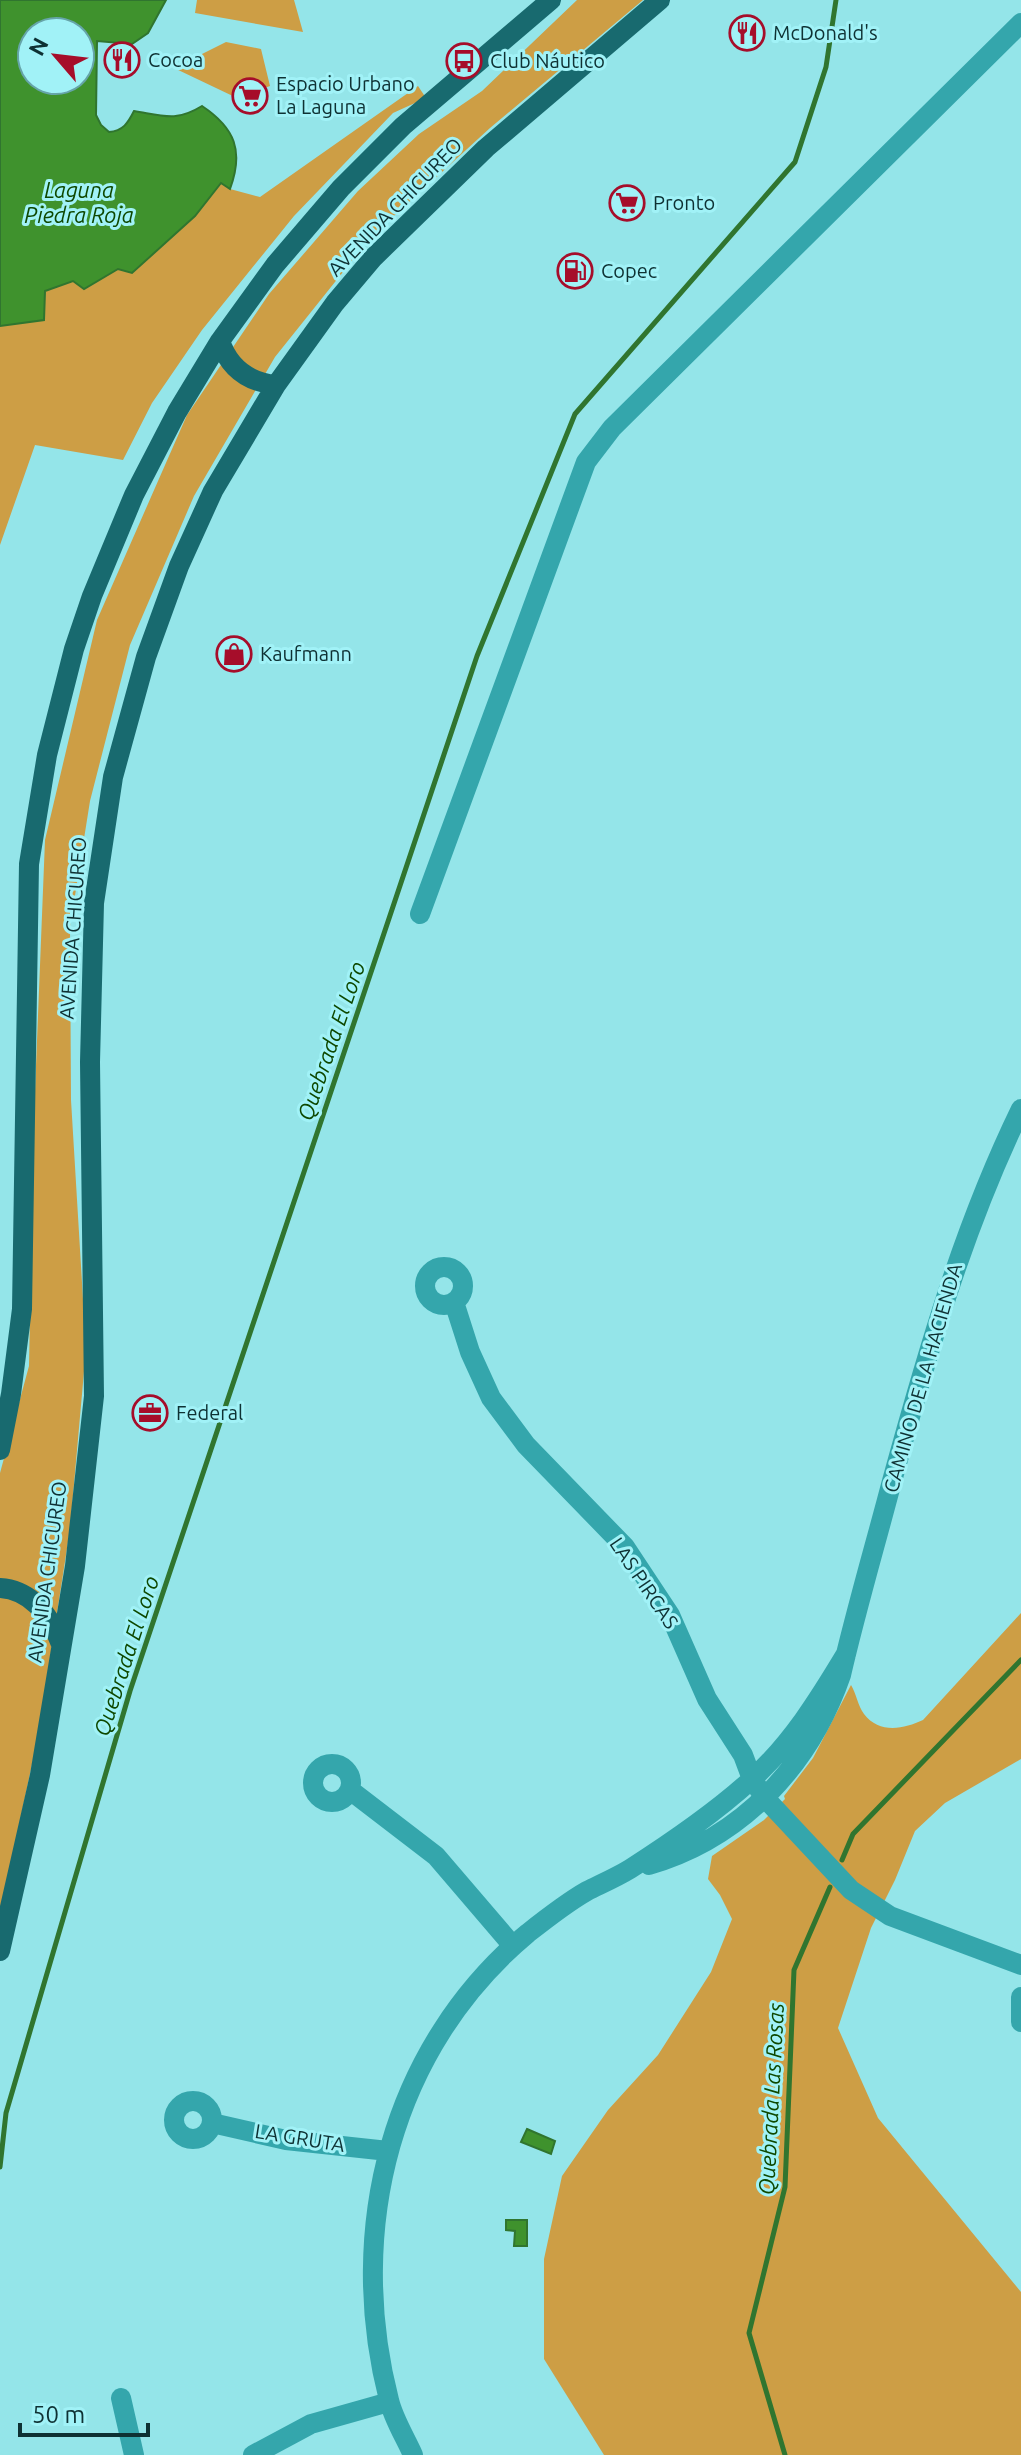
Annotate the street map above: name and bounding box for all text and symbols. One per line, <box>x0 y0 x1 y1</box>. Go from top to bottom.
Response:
restaurant icon: McDonald's <box>728 14 766 52</box>
north arrow <box>16 16 96 96</box>
place label: McDonald's <box>773 21 878 44</box>
text: N <box>23 33 53 59</box>
restaurant icon: Cocoa <box>103 41 141 79</box>
bus stop icon: Club Náutico <box>445 42 483 80</box>
place label: Cocoa <box>148 48 203 71</box>
place label: Club Náutico <box>490 49 605 72</box>
place label: Espacio Urbano La Laguna <box>276 72 415 118</box>
supermarket icon: Espacio Urbano La Laguna <box>231 77 269 115</box>
street label: AVENIDA CHICUREO <box>323 133 466 280</box>
water label: Laguna Piedra Roja <box>24 177 134 227</box>
supermarket icon: Pronto <box>608 184 646 222</box>
place label: Pronto <box>653 191 715 214</box>
fuel station icon: Copec <box>556 252 594 290</box>
place label: Copec <box>601 259 657 282</box>
shop icon: Kaufmann <box>215 635 253 673</box>
place label: Kaufmann <box>260 642 352 665</box>
street label: AVENIDA CHICUREO <box>55 836 90 1020</box>
water label: Quebrada El Loro <box>292 958 369 1124</box>
street label: CAMINO DE LA HACIENDA <box>879 1261 966 1495</box>
office icon: Federal <box>131 1394 169 1432</box>
place label: Federal <box>176 1401 243 1424</box>
street label: AVENIDA CHICUREO <box>22 1480 71 1664</box>
street label: LAS PIRCAS <box>606 1533 683 1633</box>
water label: Quebrada El Loro <box>88 1573 163 1739</box>
water label: Quebrada Las Rosas <box>753 2002 788 2196</box>
street label: LA GRUTA <box>253 2119 347 2156</box>
scale bar <box>20 2387 148 2437</box>
text: 50 m <box>32 2401 85 2428</box>

